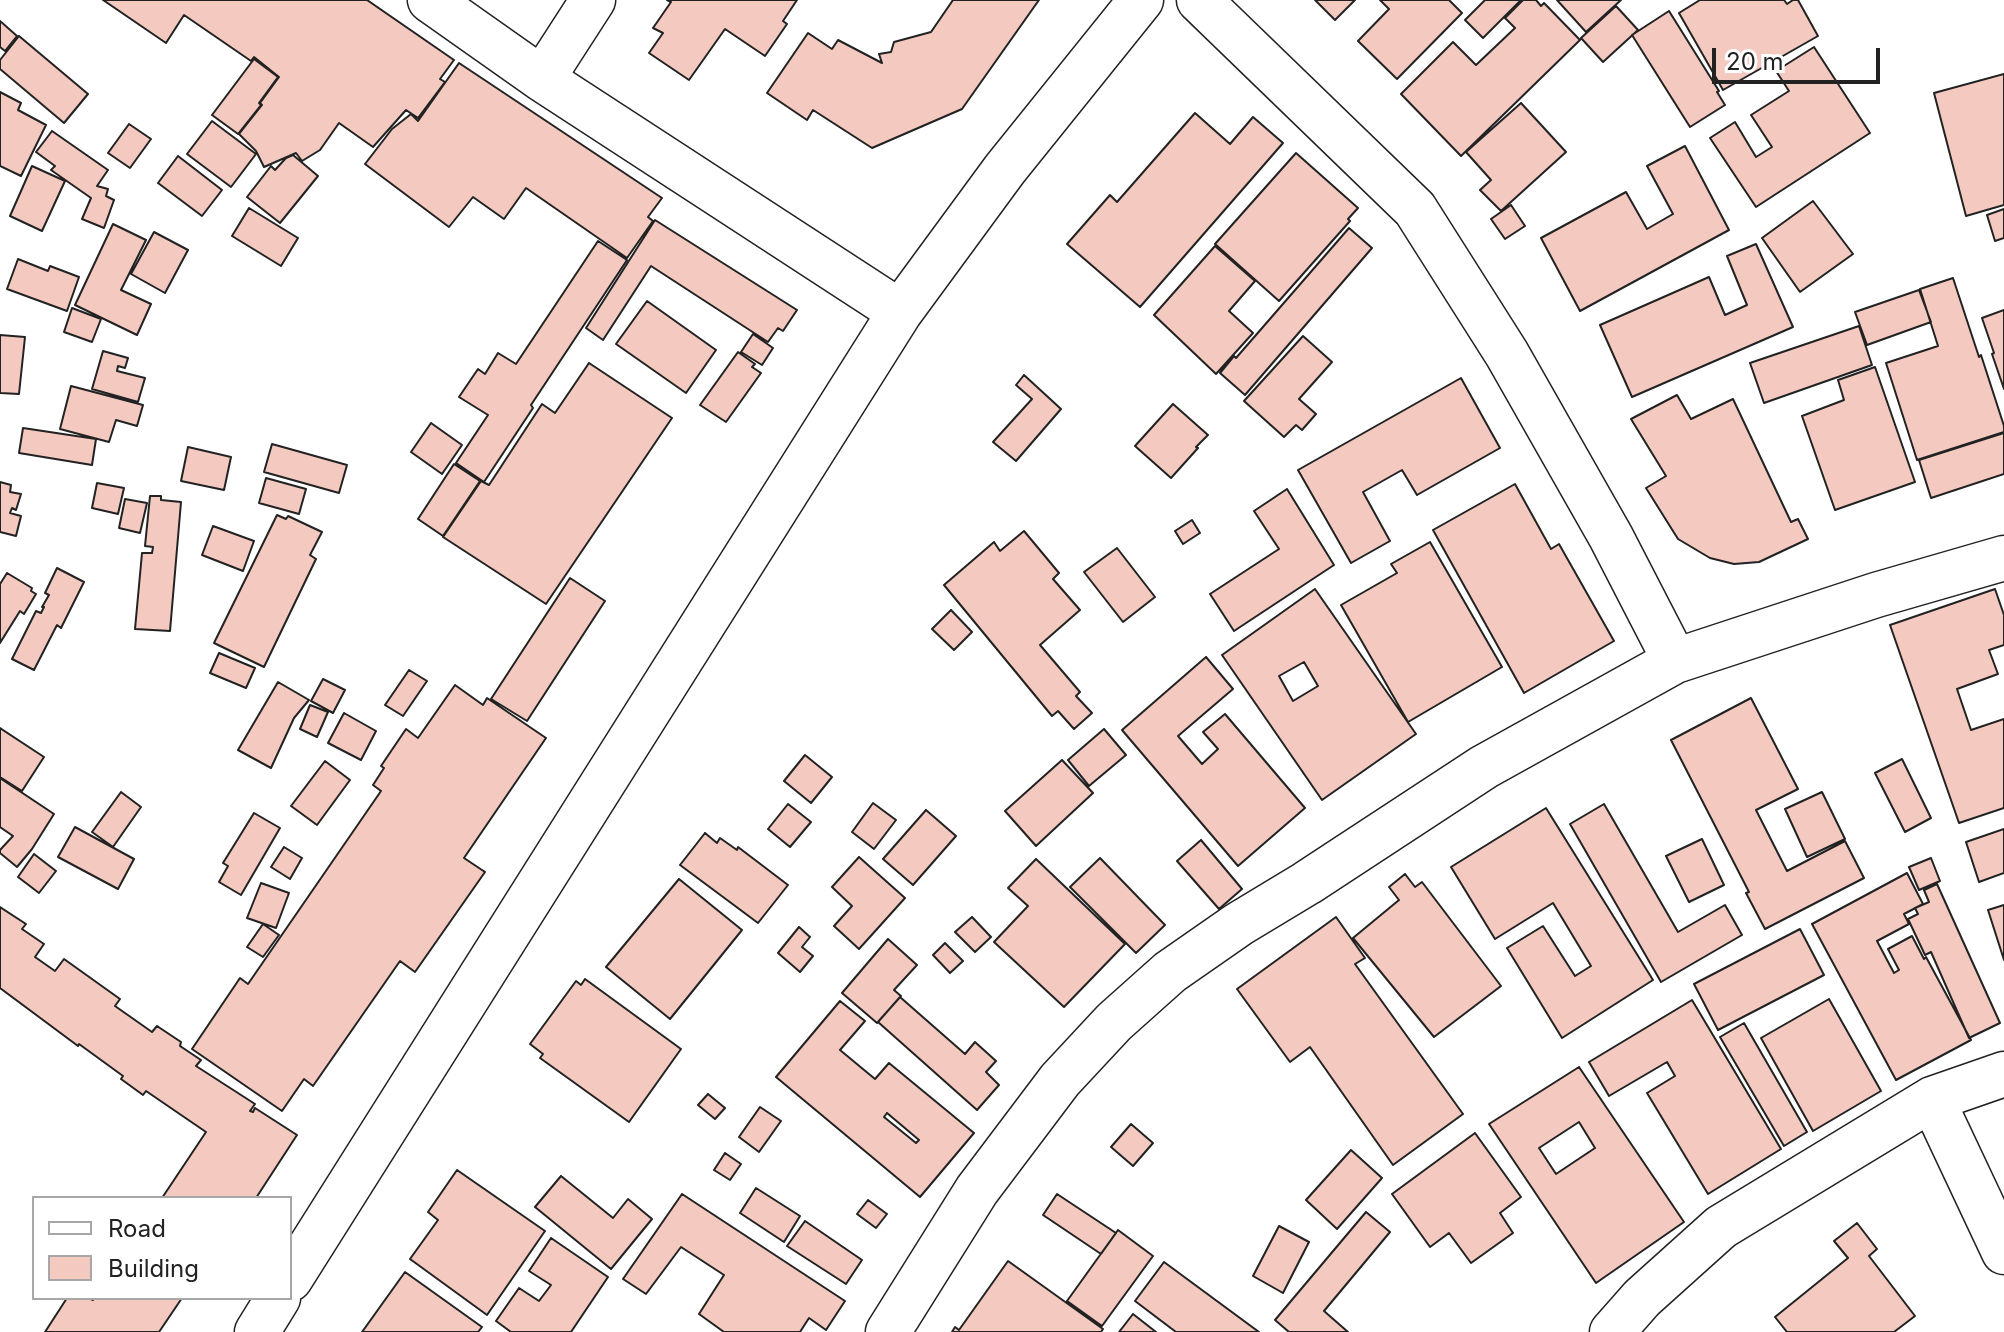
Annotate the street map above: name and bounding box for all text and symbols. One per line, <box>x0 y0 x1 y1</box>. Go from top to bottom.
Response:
scale bar <box>1716 32 1884 82</box>
text: 20 m <box>1726 47 1784 76</box>
legend <box>32 1196 292 1300</box>
text: Road <box>108 1214 166 1243</box>
text: Building <box>108 1254 199 1283</box>

